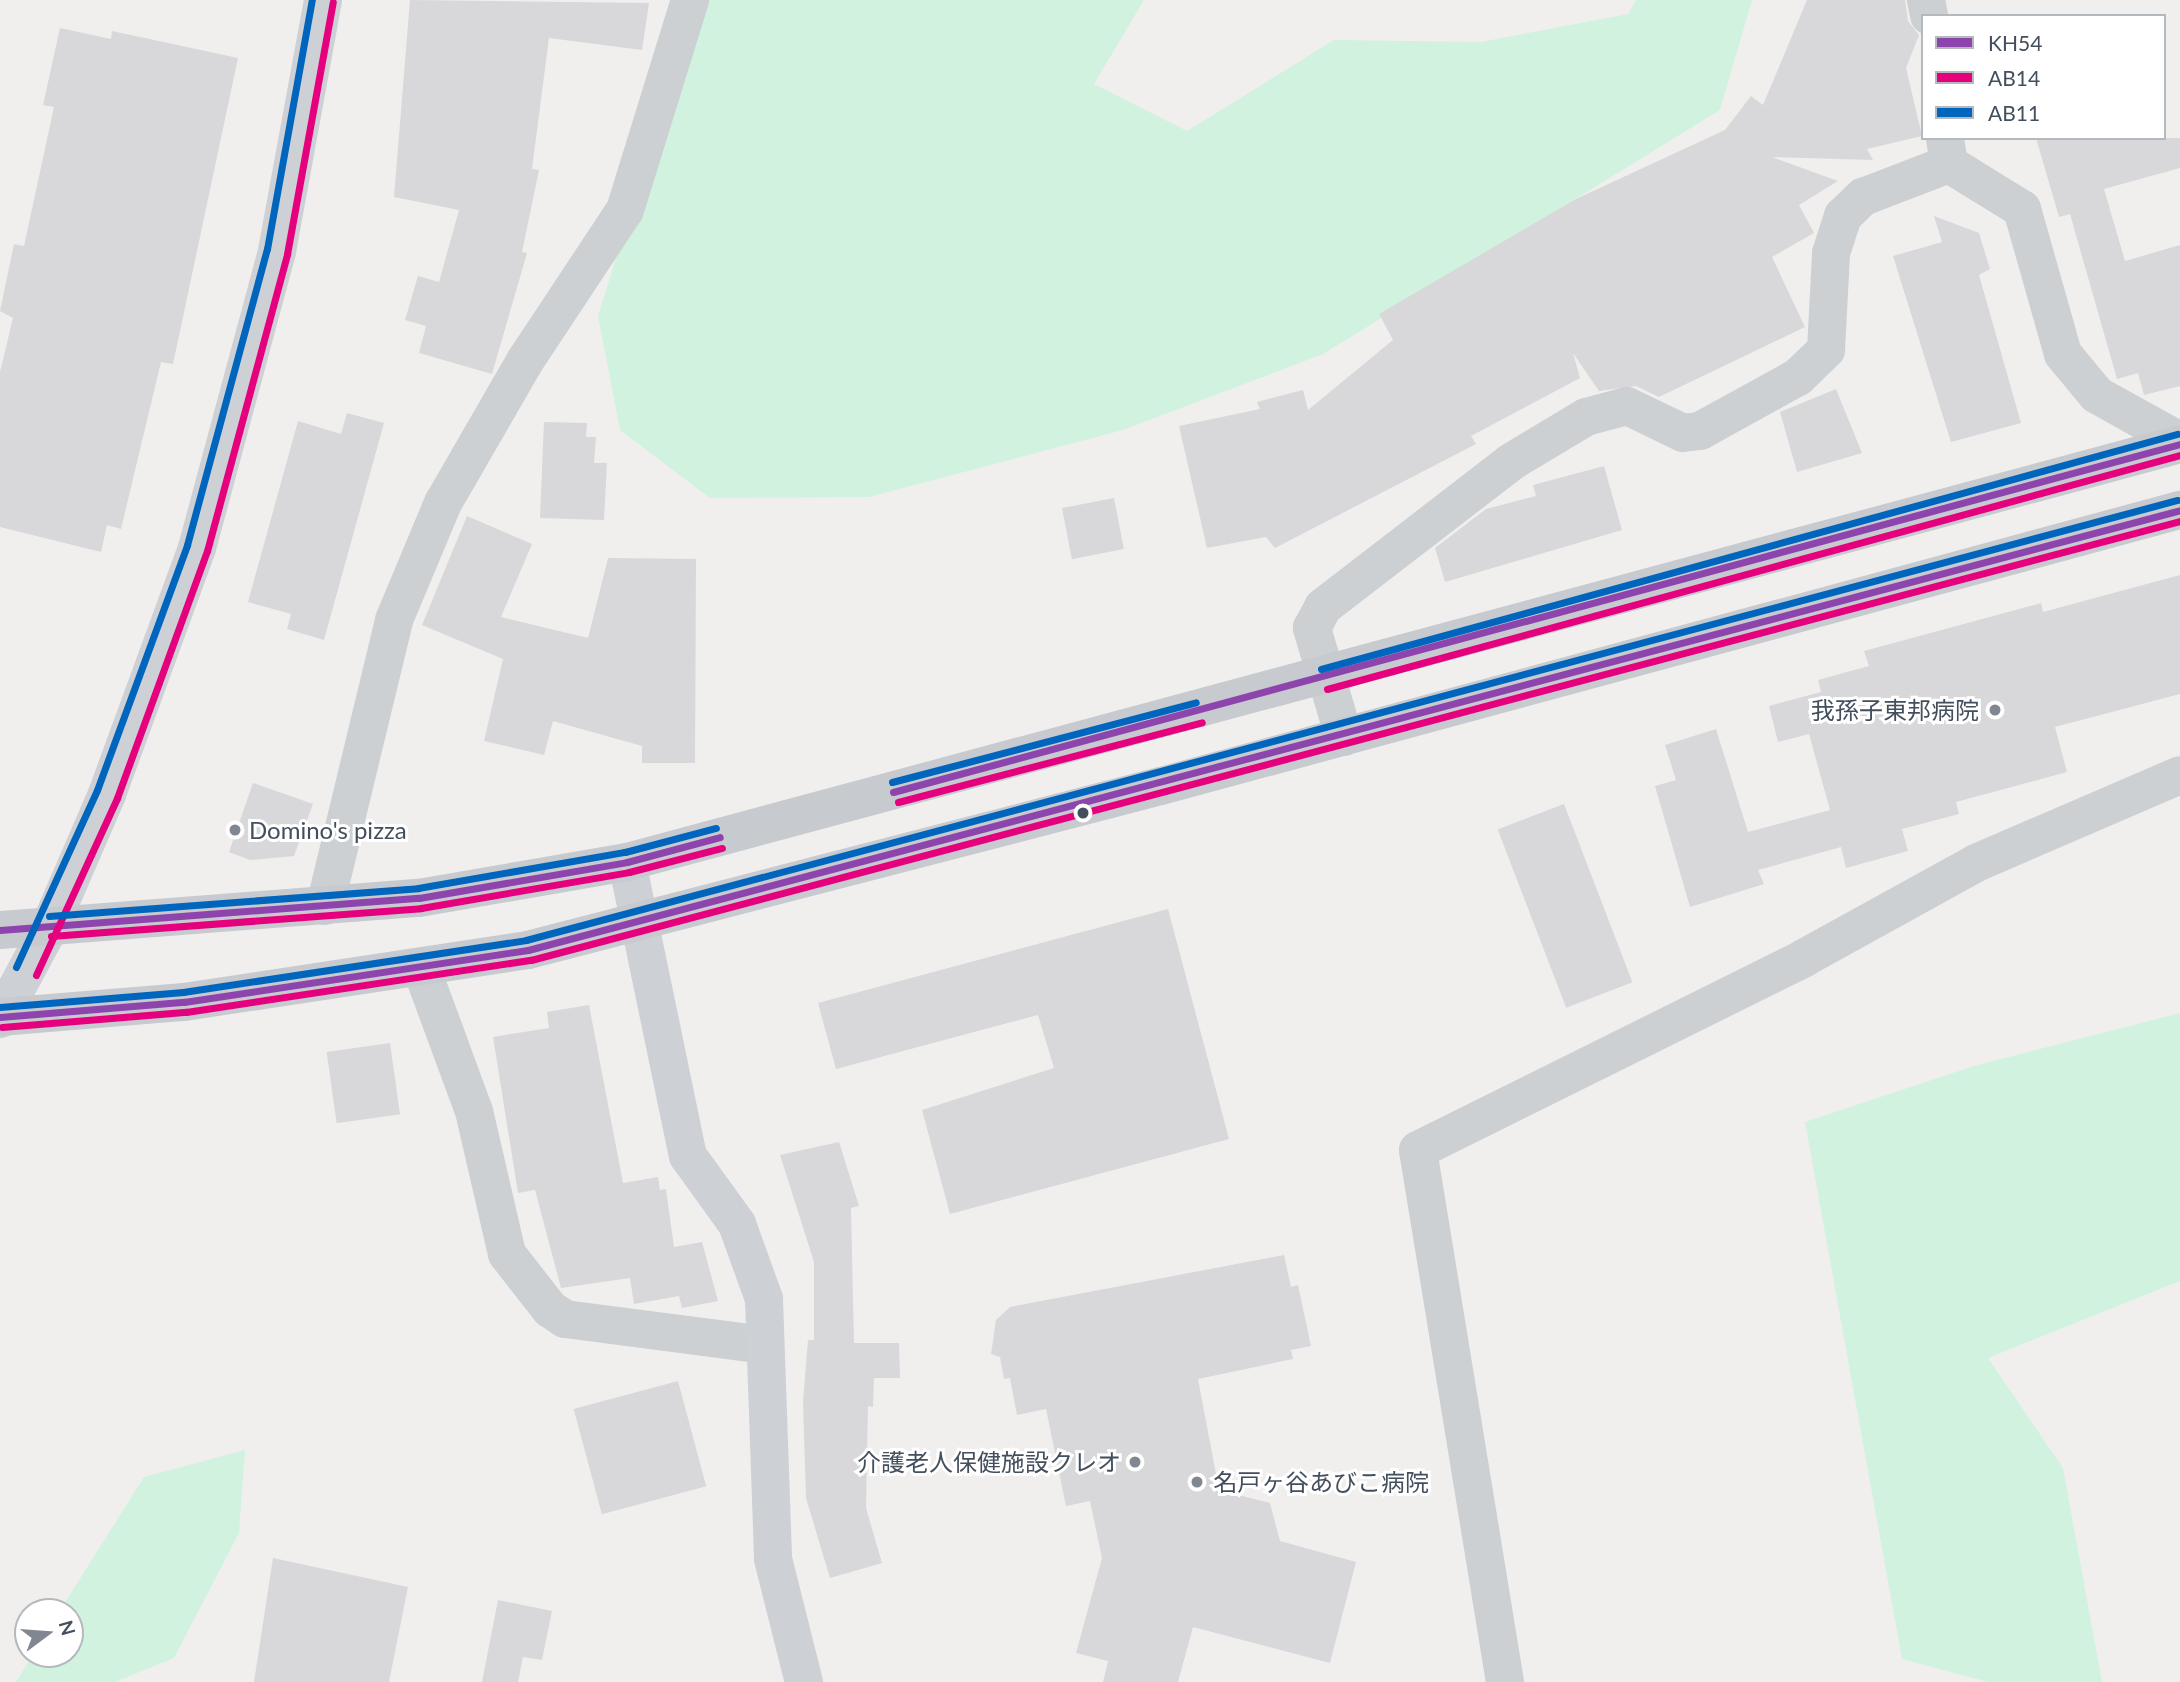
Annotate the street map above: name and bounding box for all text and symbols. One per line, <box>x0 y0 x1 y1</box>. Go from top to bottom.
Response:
legend <box>1921 14 2166 140</box>
text: KH54 <box>1988 30 2042 55</box>
text: AB14 <box>1988 65 2040 90</box>
text: AB11 <box>1988 100 2040 125</box>
place label: 我孫子東邦病院 <box>1811 696 1979 724</box>
marker: 我孫子東邦病院 <box>1985 700 2005 720</box>
unlabelled marker <box>1076 806 1090 820</box>
place label: Domino's pizza <box>249 816 407 844</box>
marker: Domino's pizza <box>227 822 243 838</box>
place label: 介護老人保健施設クレオ <box>857 1448 1121 1476</box>
marker: 介護老人保健施設クレオ <box>1127 1454 1143 1470</box>
place label: 名戸ヶ谷あびこ病院 <box>1213 1468 1429 1496</box>
marker: 名戸ヶ谷あびこ病院 <box>1187 1472 1207 1492</box>
north arrow <box>14 1598 84 1668</box>
text: N <box>55 1617 81 1638</box>

